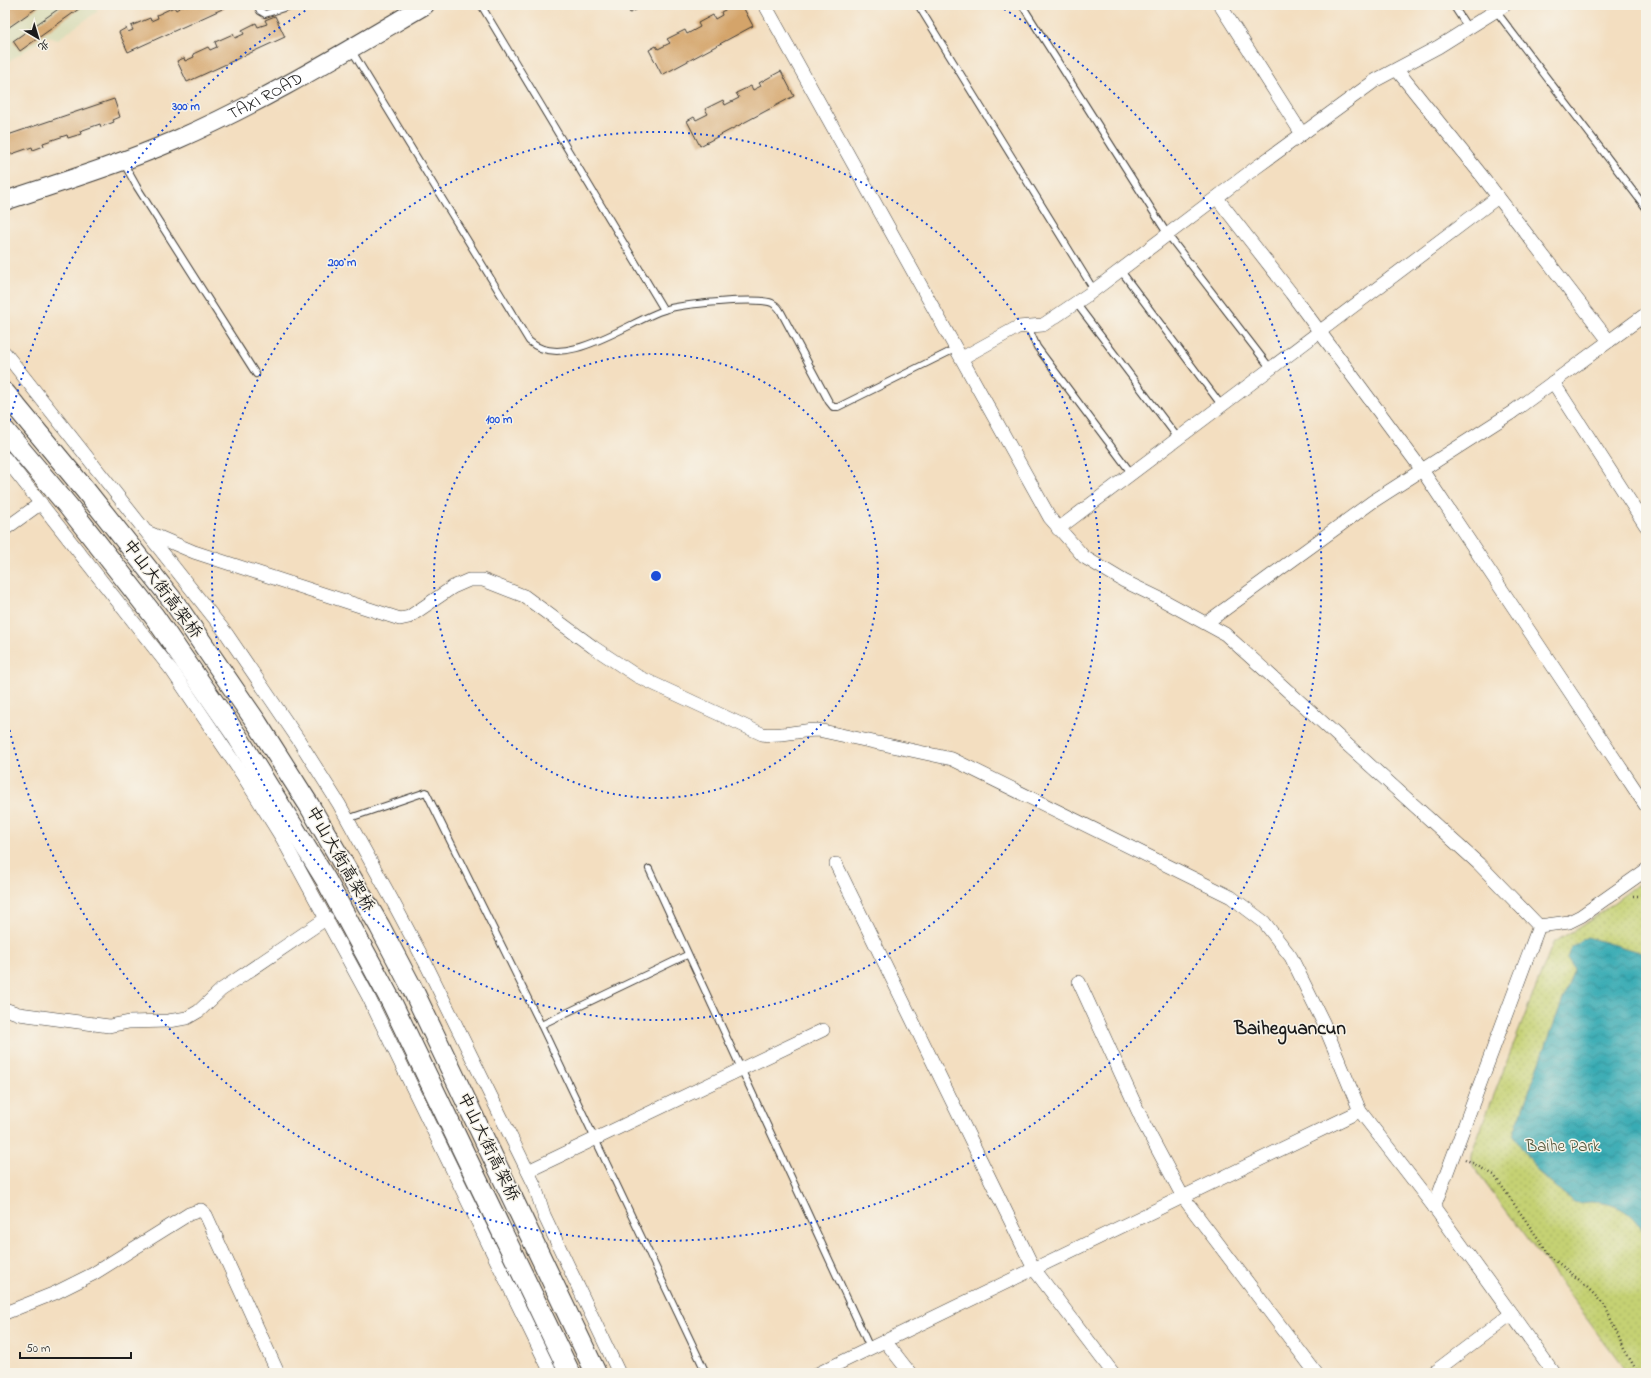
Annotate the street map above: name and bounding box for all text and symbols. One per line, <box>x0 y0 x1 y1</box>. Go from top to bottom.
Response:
north arrow <box>18 18 58 58</box>
text: 北 <box>34 35 53 55</box>
street label: TAXI ROAD <box>223 66 307 126</box>
text: 300 m <box>171 98 201 116</box>
text: 200 m <box>327 254 357 272</box>
text: 100 m <box>486 411 513 429</box>
street label: 中山大街高架桥 <box>116 534 208 644</box>
centre of rings <box>649 569 663 583</box>
street label: 中山大街高架桥 <box>299 801 381 917</box>
district label: Baiheguancun <box>1233 1016 1346 1045</box>
street label: 中山大街高架桥 <box>451 1088 525 1206</box>
park label: Baihe Park <box>1525 1134 1601 1159</box>
scale bar <box>20 1334 131 1360</box>
text: 50 m <box>26 1340 50 1358</box>

